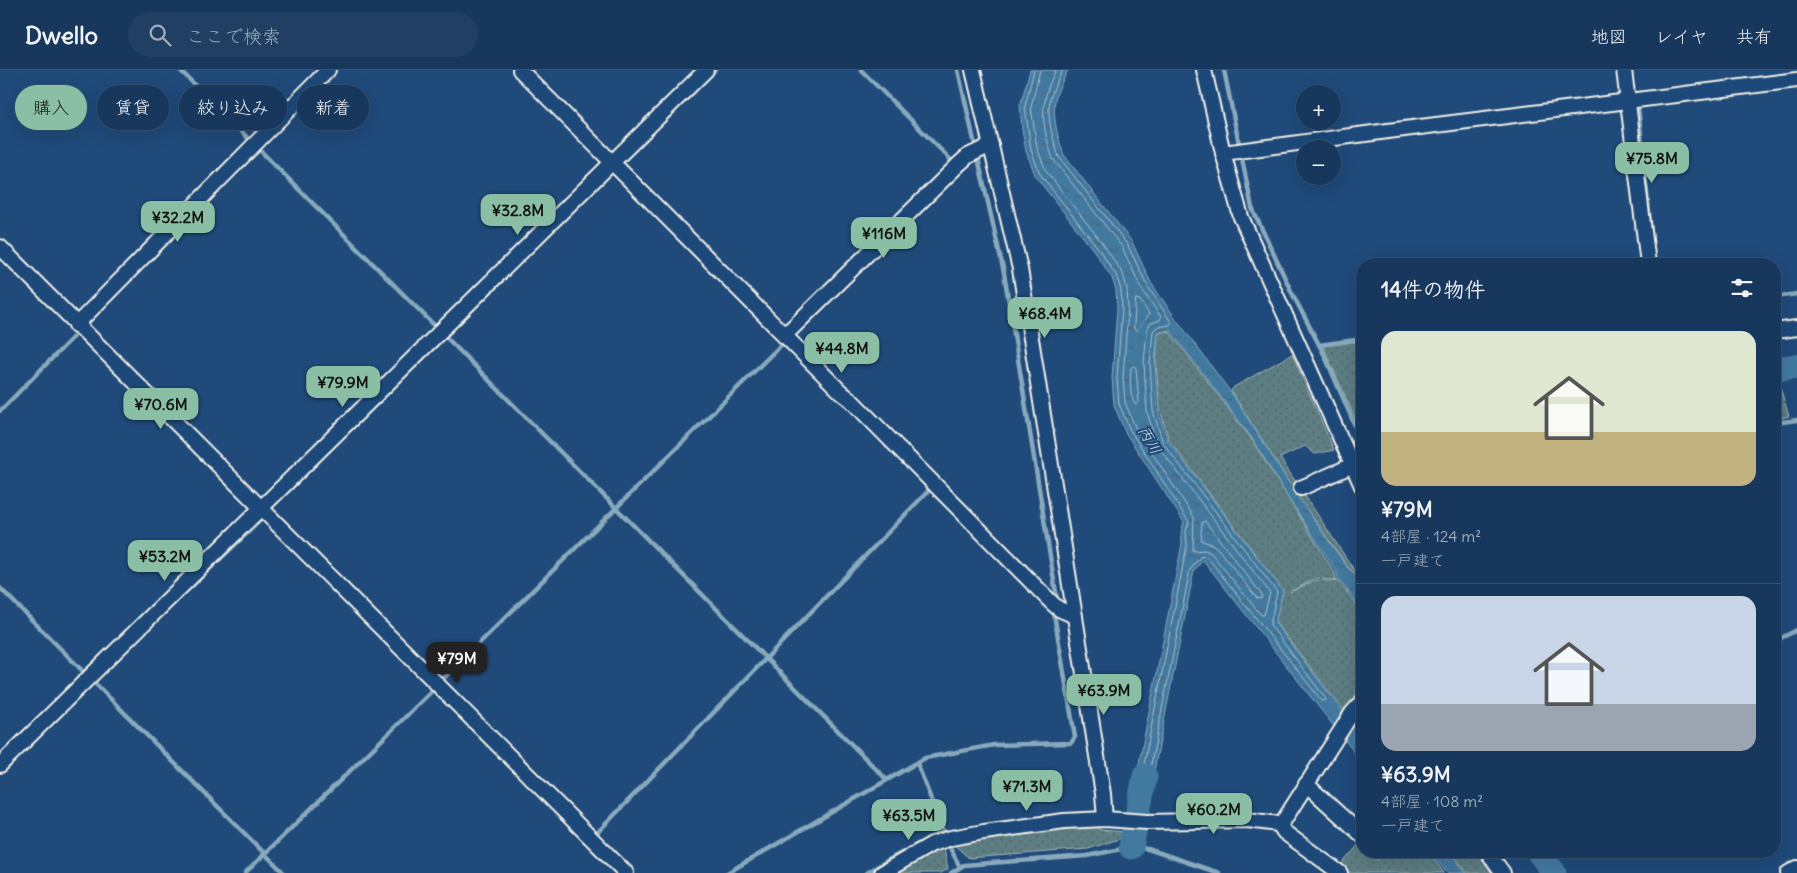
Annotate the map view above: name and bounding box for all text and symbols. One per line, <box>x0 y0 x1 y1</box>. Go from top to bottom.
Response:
search box <box>128 12 478 57</box>
text: Dwello <box>25 20 98 50</box>
icon: search <box>146 21 174 49</box>
text: ここで検索 <box>186 24 281 48</box>
text: 地図 <box>1591 25 1627 48</box>
text: レイヤ <box>1655 25 1708 48</box>
text: 共有 <box>1736 25 1772 48</box>
chip: 購入 <box>15 85 87 130</box>
chip: 賃貸 <box>97 85 169 130</box>
chip: 絞り込み <box>179 85 287 130</box>
chip: 新着 <box>297 85 369 130</box>
map controls <box>1296 85 1341 185</box>
button: + <box>1296 85 1341 130</box>
button: − <box>1296 140 1341 185</box>
pin: ¥75.8M <box>1611 142 1693 184</box>
text: ¥75.8M <box>1626 148 1678 168</box>
pin: ¥32.8M <box>477 194 559 236</box>
pin: ¥32.2M <box>137 200 219 243</box>
text: ¥32.8M <box>492 200 544 220</box>
text: ¥32.2M <box>152 207 204 227</box>
pin: ¥116M <box>849 216 919 259</box>
text: ¥116M <box>862 223 906 243</box>
icon: filters <box>1728 274 1756 302</box>
text: 14件の物件 <box>1381 276 1485 303</box>
pin: ¥68.4M <box>1004 296 1086 339</box>
text: ¥68.4M <box>1018 303 1072 323</box>
pin: ¥44.8M <box>801 332 883 374</box>
text: ¥44.8M <box>815 338 869 358</box>
icon: home <box>1524 363 1614 453</box>
pin: ¥79.9M <box>302 366 384 408</box>
text: ¥79.9M <box>317 372 369 392</box>
pin: ¥70.6M <box>120 388 202 430</box>
text: ¥70.6M <box>134 394 188 414</box>
water label: 丙川 <box>1134 422 1166 458</box>
text: ¥79M <box>1381 496 1433 523</box>
text: 4部屋 · 124 m² <box>1381 526 1481 546</box>
pin: ¥53.2M <box>124 540 206 582</box>
text: ¥53.2M <box>139 546 191 566</box>
text: 一戸建て <box>1381 550 1445 570</box>
icon: home <box>1524 629 1614 719</box>
pin: ¥79M <box>427 642 487 684</box>
text: ¥79M <box>437 648 477 668</box>
pin: ¥63.9M <box>1063 674 1145 716</box>
text: ¥63.9M <box>1077 680 1131 700</box>
text: ¥63.9M <box>1381 761 1451 788</box>
pin: ¥71.3M <box>986 770 1068 812</box>
text: ¥71.3M <box>1003 776 1051 796</box>
text: 4部屋 · 108 m² <box>1381 791 1483 811</box>
pin: ¥60.2M <box>1173 792 1255 835</box>
pin: ¥63.5M <box>868 798 950 841</box>
text: ¥60.2M <box>1187 799 1241 819</box>
text: ¥63.5M <box>882 805 936 825</box>
text: 一戸建て <box>1381 815 1445 835</box>

